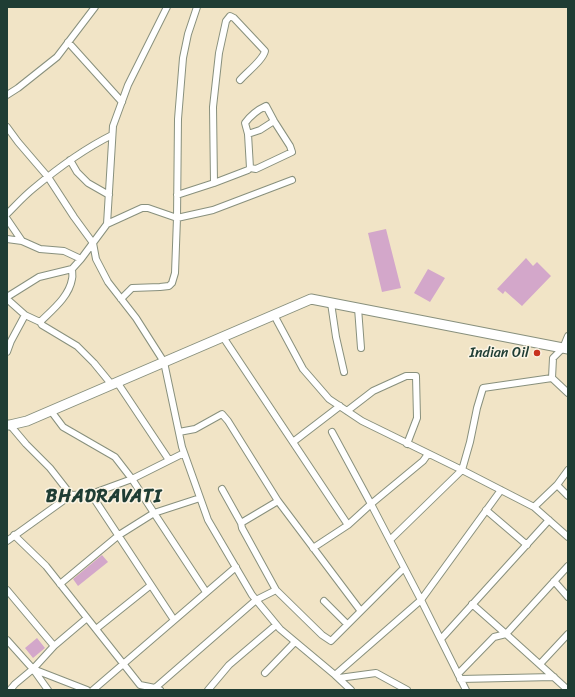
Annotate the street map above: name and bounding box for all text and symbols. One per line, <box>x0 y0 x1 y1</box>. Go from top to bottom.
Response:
place label: Indian Oil <box>469 345 529 361</box>
marker: Indian Oil <box>532 348 542 358</box>
district label: BHADRAVATI <box>45 486 163 508</box>

